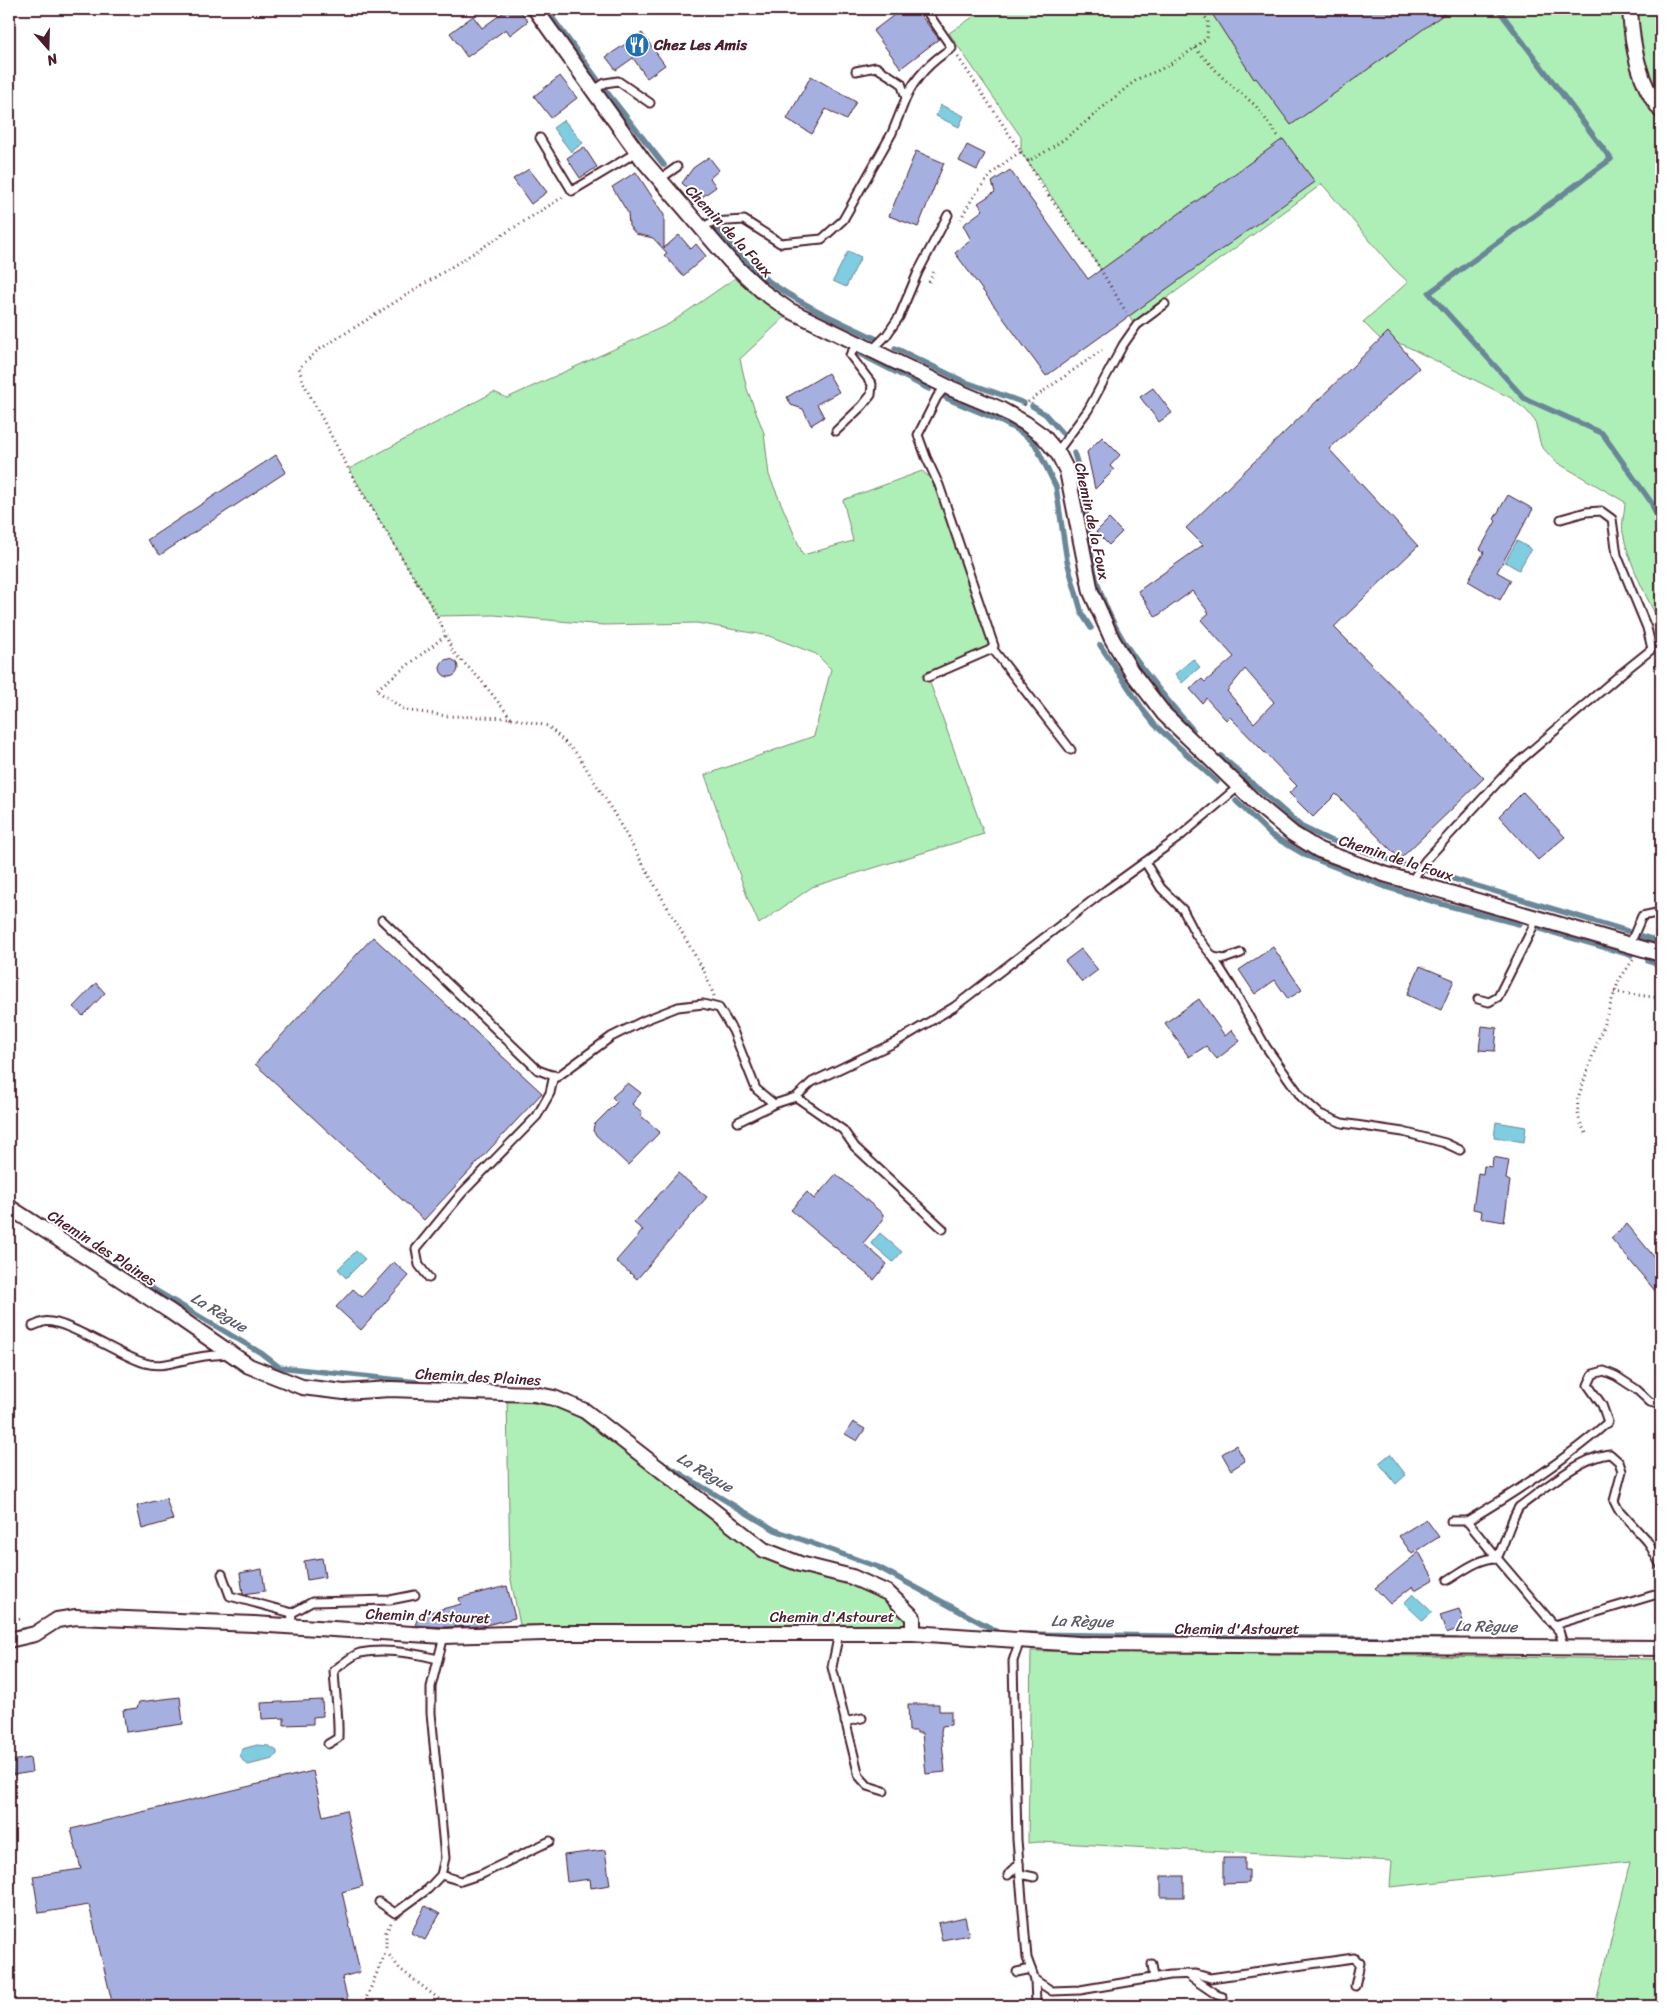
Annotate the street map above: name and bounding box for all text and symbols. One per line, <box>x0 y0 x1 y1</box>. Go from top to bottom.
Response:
north arrow <box>22 22 72 72</box>
restaurant icon: Chez Les Amis <box>624 32 650 58</box>
place label: Chez Les Amis <box>653 32 748 58</box>
text: N <box>43 46 62 73</box>
street label: Chemin de la Foux <box>679 179 779 284</box>
street label: Chemin de la Foux <box>1067 460 1117 582</box>
street label: Chemin de la Foux <box>1335 827 1457 889</box>
street label: Chemin des Plaines <box>42 1203 162 1293</box>
water label: La Règue <box>185 1284 255 1342</box>
street label: Chemin des Plaines <box>414 1361 542 1393</box>
water label: La Règue <box>671 1444 741 1502</box>
street label: Chemin d'Astouret <box>365 1601 491 1631</box>
street label: Chemin d'Astouret <box>770 1604 895 1630</box>
water label: La Règue <box>1051 1606 1115 1636</box>
water label: La Règue <box>1455 1611 1519 1641</box>
street label: Chemin d'Astouret <box>1175 1616 1300 1642</box>

